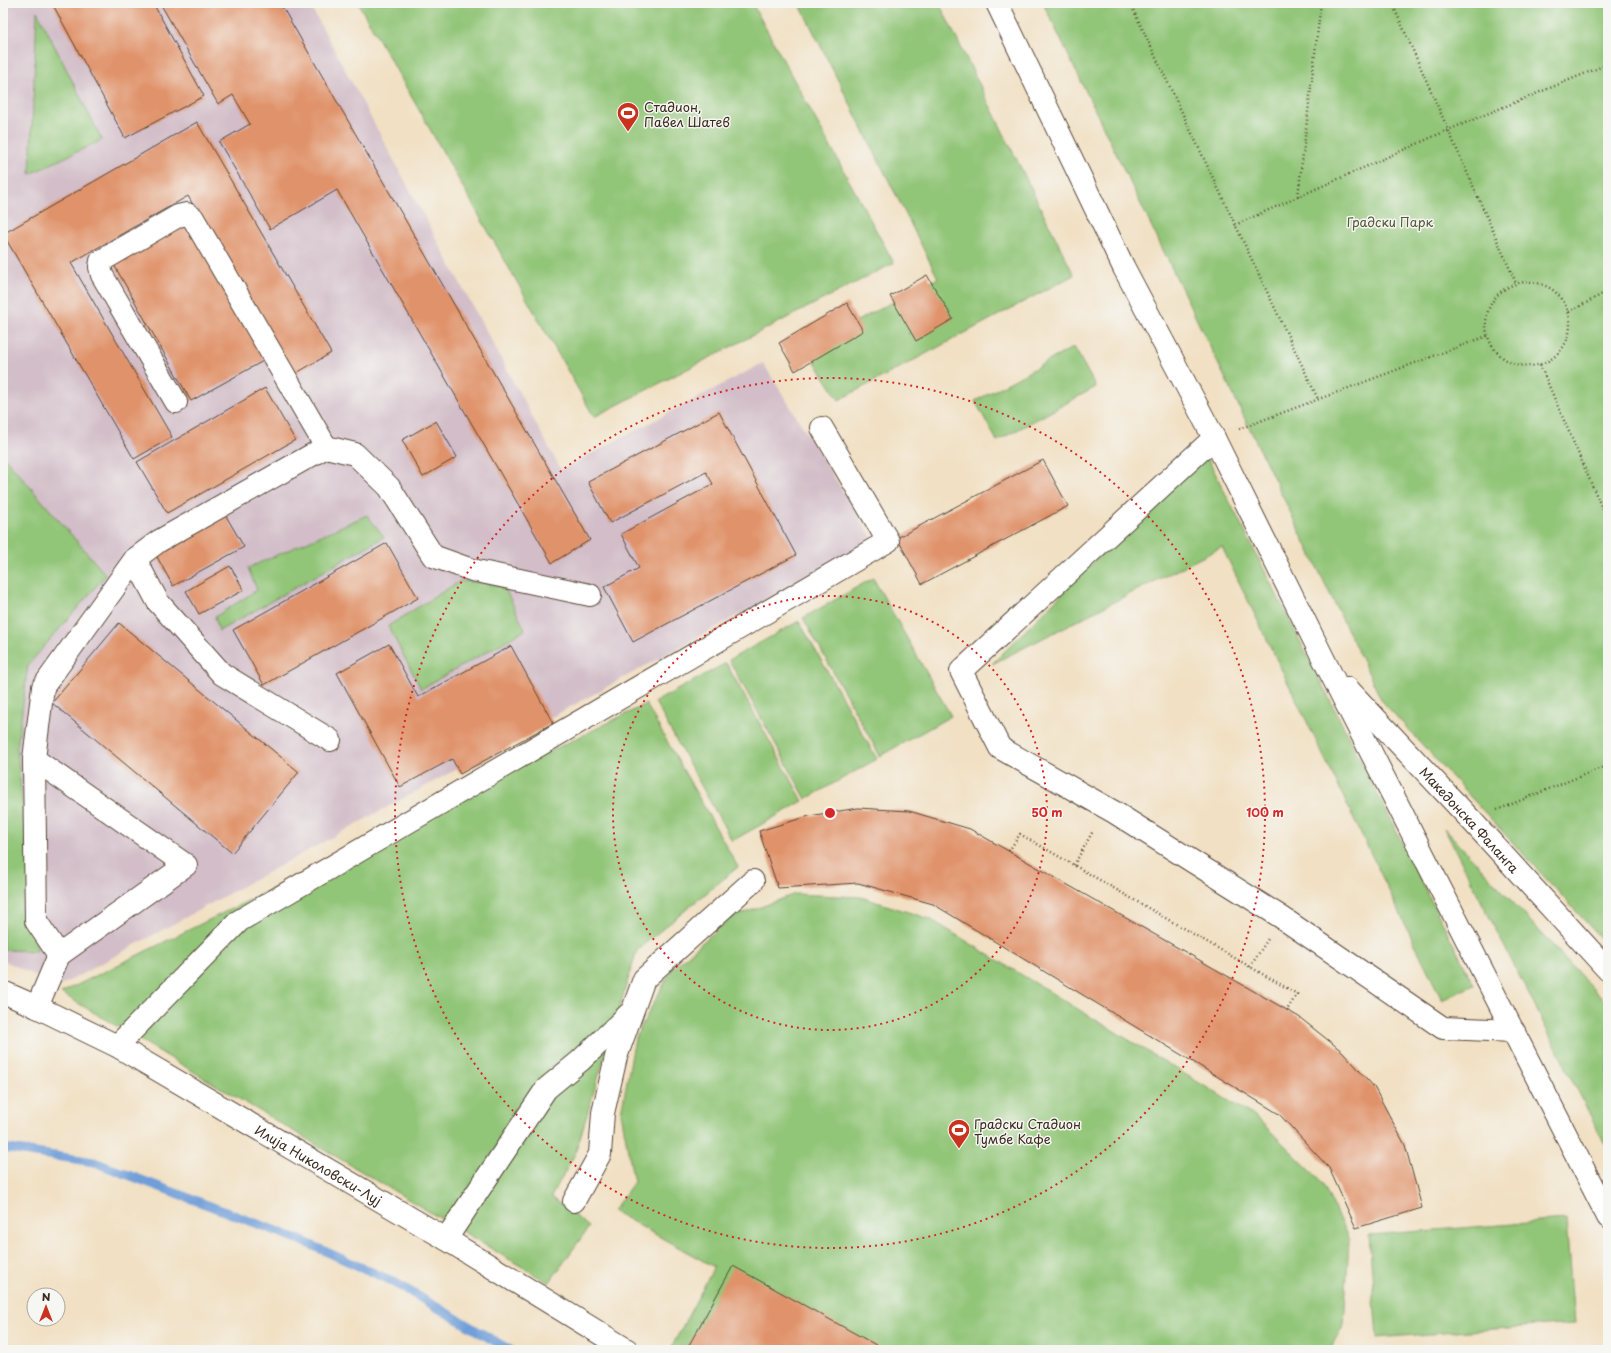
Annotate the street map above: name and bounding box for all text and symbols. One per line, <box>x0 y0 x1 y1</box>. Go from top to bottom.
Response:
place label: Стадион, Павел Шатев <box>644 97 730 131</box>
sports icon: Стадион, Павел Шатев <box>615 100 641 133</box>
park label: Градски Парк <box>1347 212 1434 231</box>
street label: Македонска Фаланга <box>1416 762 1525 877</box>
text: 50 m <box>1031 803 1063 821</box>
text: 100 m <box>1246 803 1284 821</box>
centre of rings <box>823 806 837 820</box>
place label: Градски Стадион Тумбе Кафе <box>974 1114 1081 1148</box>
sports icon: Градски Стадион Тумбе Кафе <box>946 1117 972 1150</box>
street label: Илија Николовски-Луј <box>252 1120 386 1209</box>
north arrow <box>26 1287 66 1327</box>
text: N <box>42 1288 51 1305</box>

